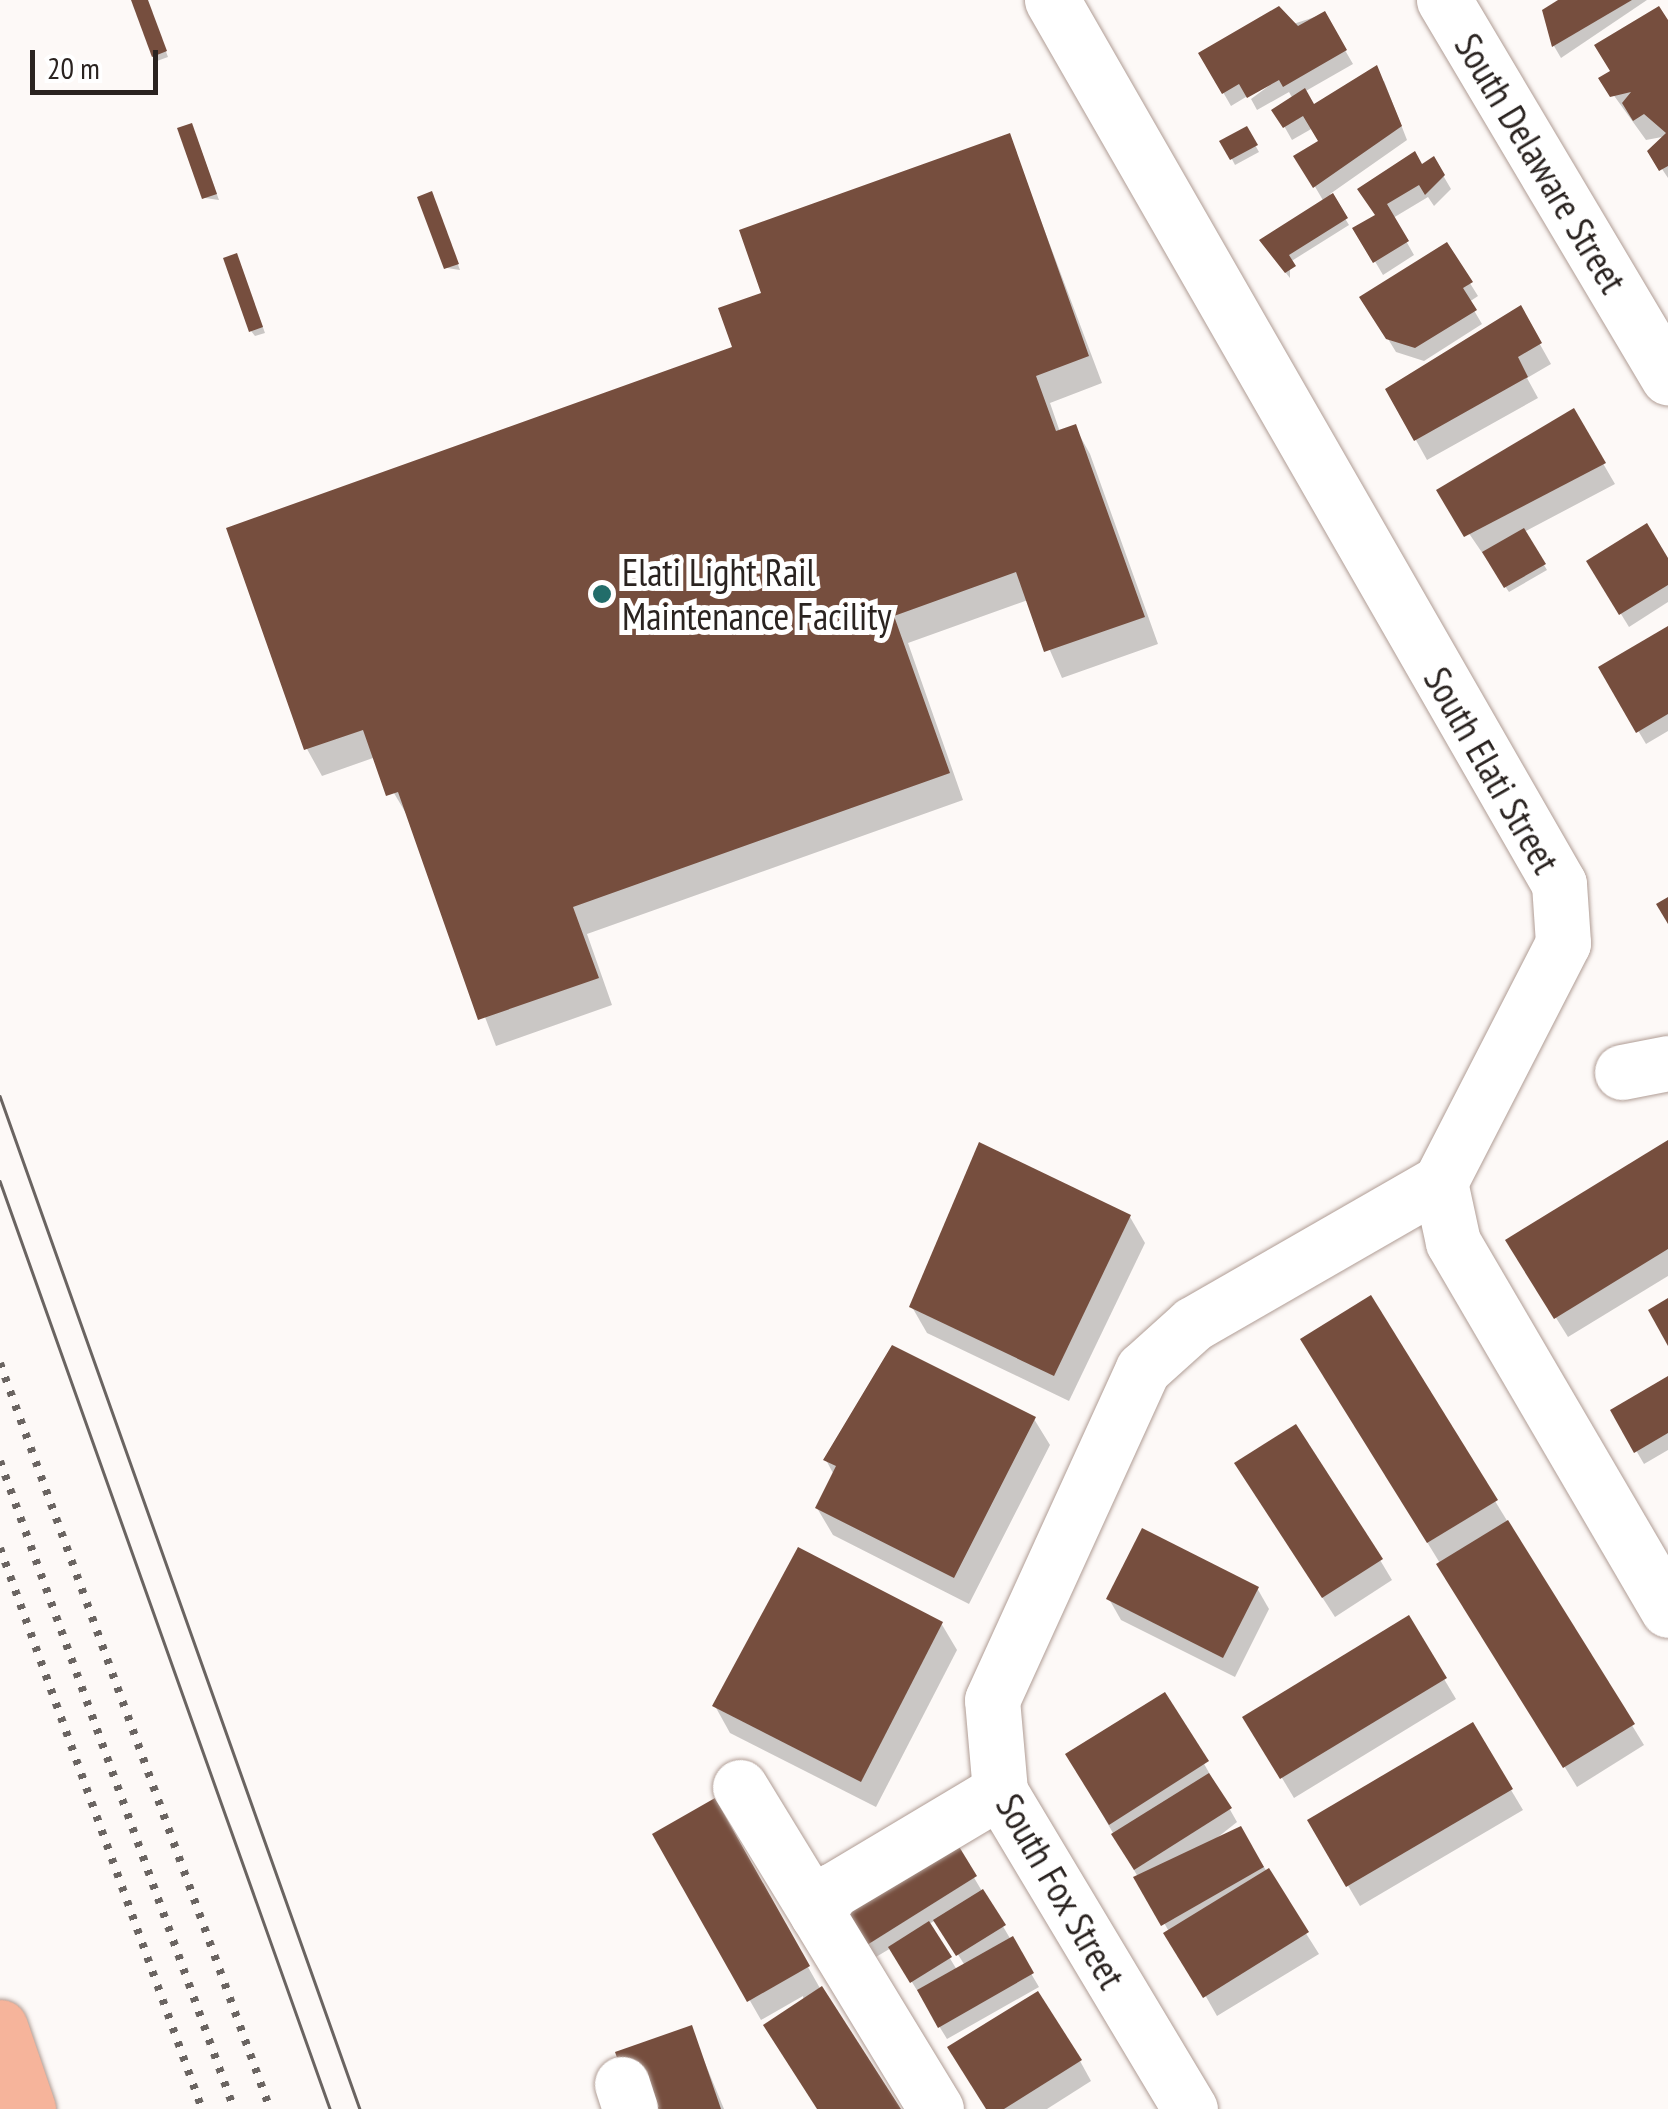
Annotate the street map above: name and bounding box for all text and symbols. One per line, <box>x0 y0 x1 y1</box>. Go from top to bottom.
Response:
street label: South Delaware Street <box>1446 25 1636 301</box>
scale bar <box>35 30 162 92</box>
text: 20 m <box>47 48 100 87</box>
place label: Elati Light Rail Maintenance Facility <box>622 549 892 638</box>
marker: Elati Light Rail Maintenance Facility <box>591 583 613 605</box>
street label: South Elati Street <box>1415 659 1569 881</box>
street label: South Fox Street <box>987 1785 1135 1997</box>

